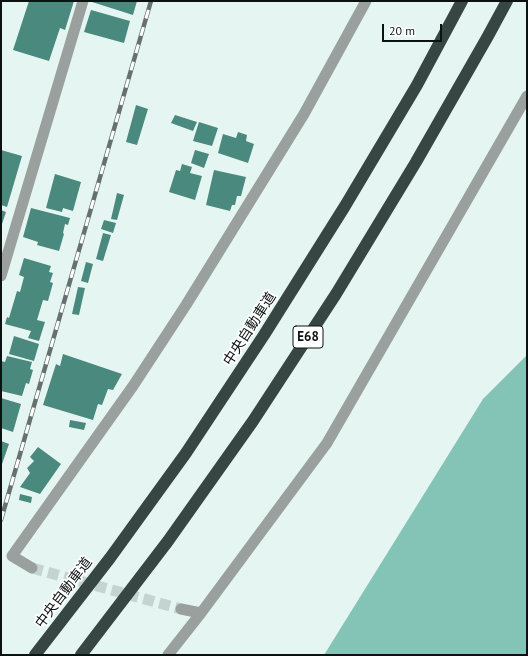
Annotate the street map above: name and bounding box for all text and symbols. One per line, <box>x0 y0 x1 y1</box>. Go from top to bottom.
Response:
scale bar <box>384 16 444 42</box>
text: 20 m <box>389 23 415 38</box>
street label: 中央自動車道 <box>220 289 280 369</box>
road number: E68 <box>293 326 323 348</box>
street label: 中央自動車道 <box>32 554 96 632</box>

